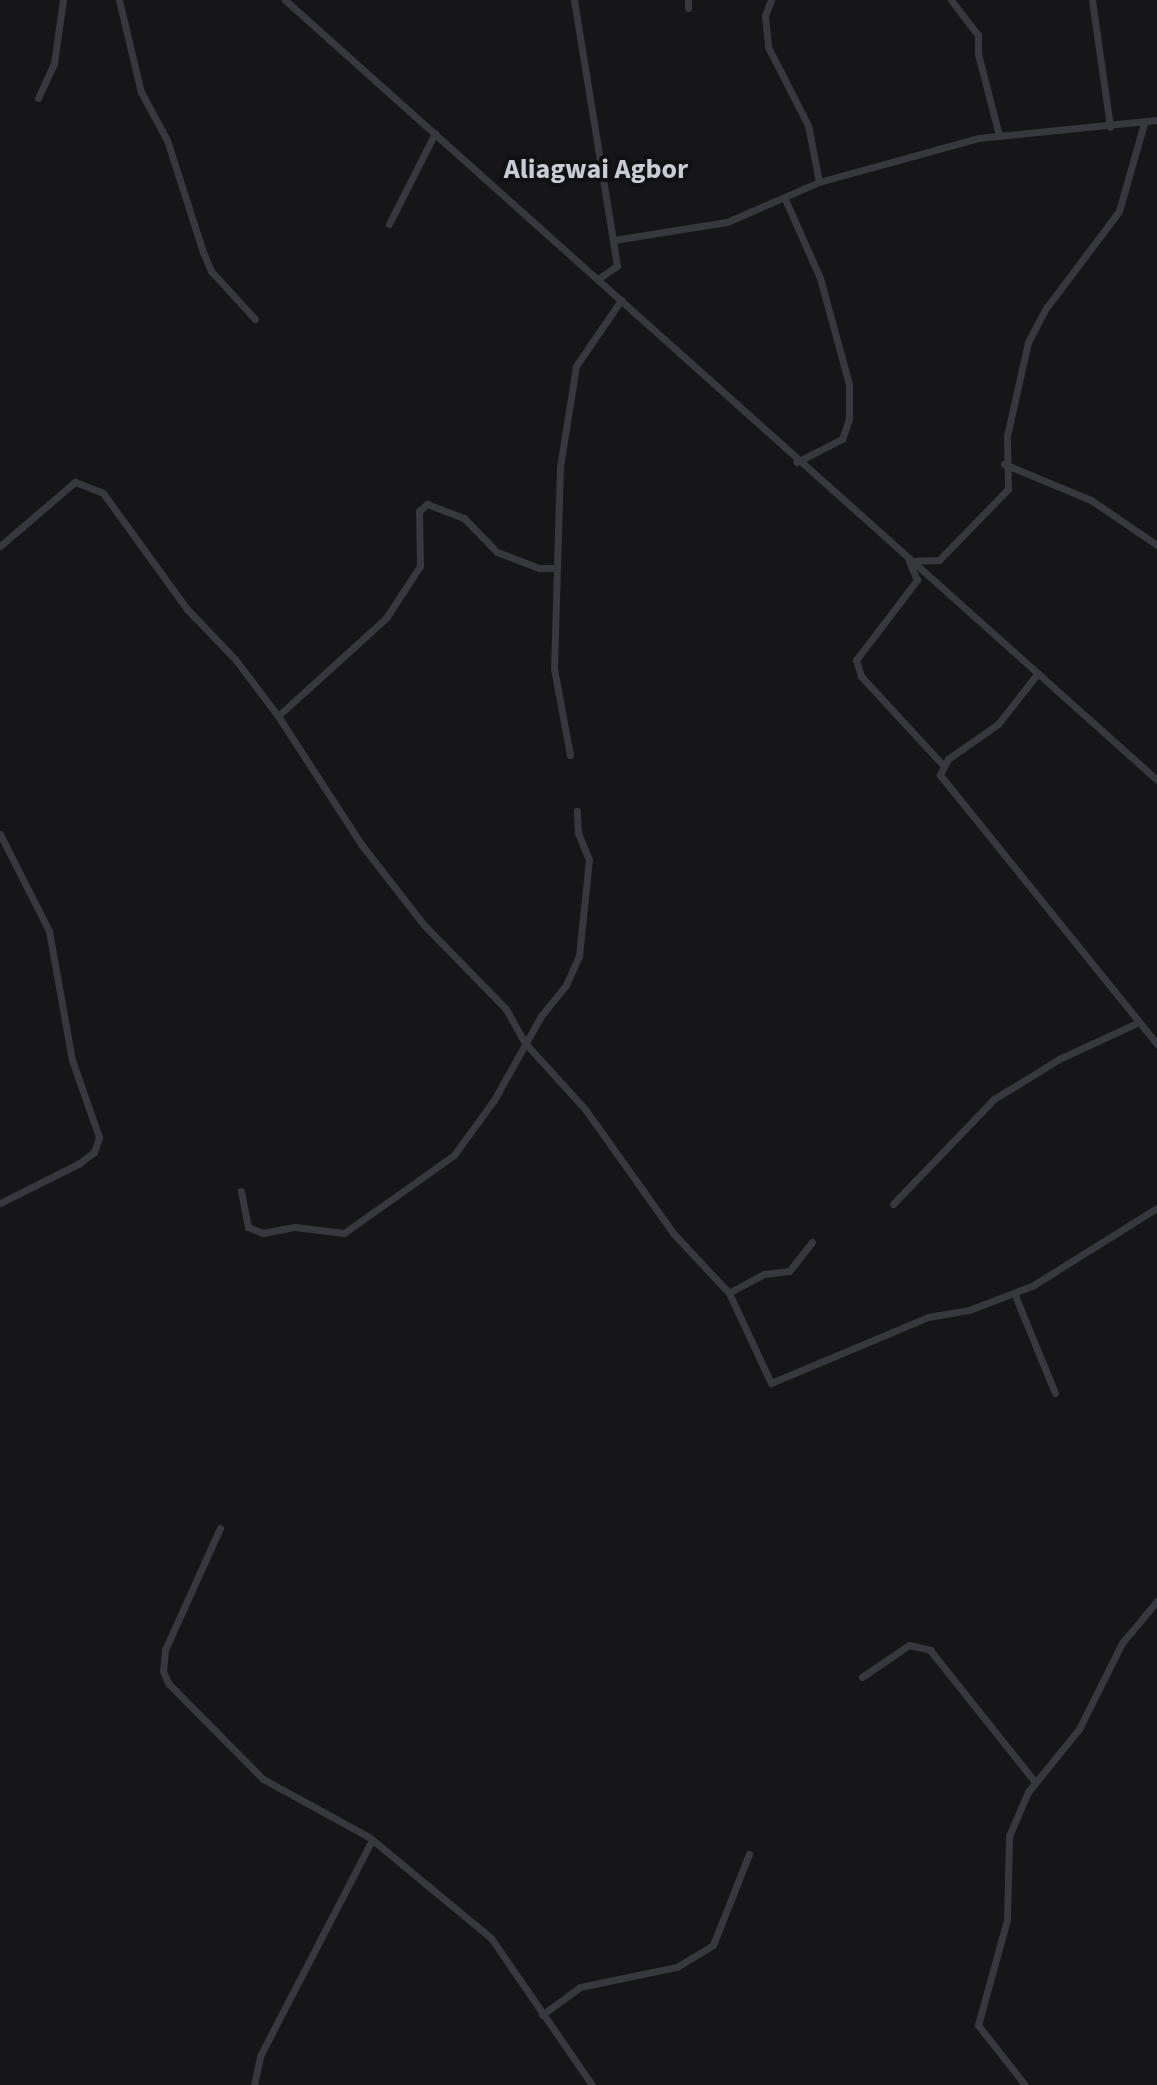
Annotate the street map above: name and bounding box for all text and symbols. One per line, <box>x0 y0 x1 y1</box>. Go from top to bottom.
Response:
district label: Aliagwai Agbor <box>504 152 688 186</box>

